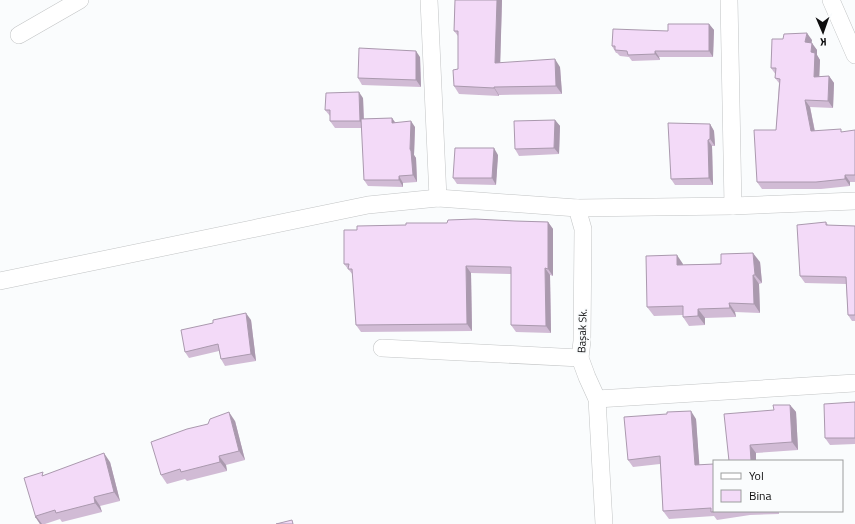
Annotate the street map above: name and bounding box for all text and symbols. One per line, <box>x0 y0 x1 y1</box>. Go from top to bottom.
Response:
north arrow <box>803 12 843 52</box>
text: K <box>819 34 827 50</box>
street label: Başak Sk. <box>573 309 591 353</box>
legend <box>713 460 843 512</box>
text: Yol <box>749 466 764 485</box>
text: Bina <box>749 486 771 505</box>

